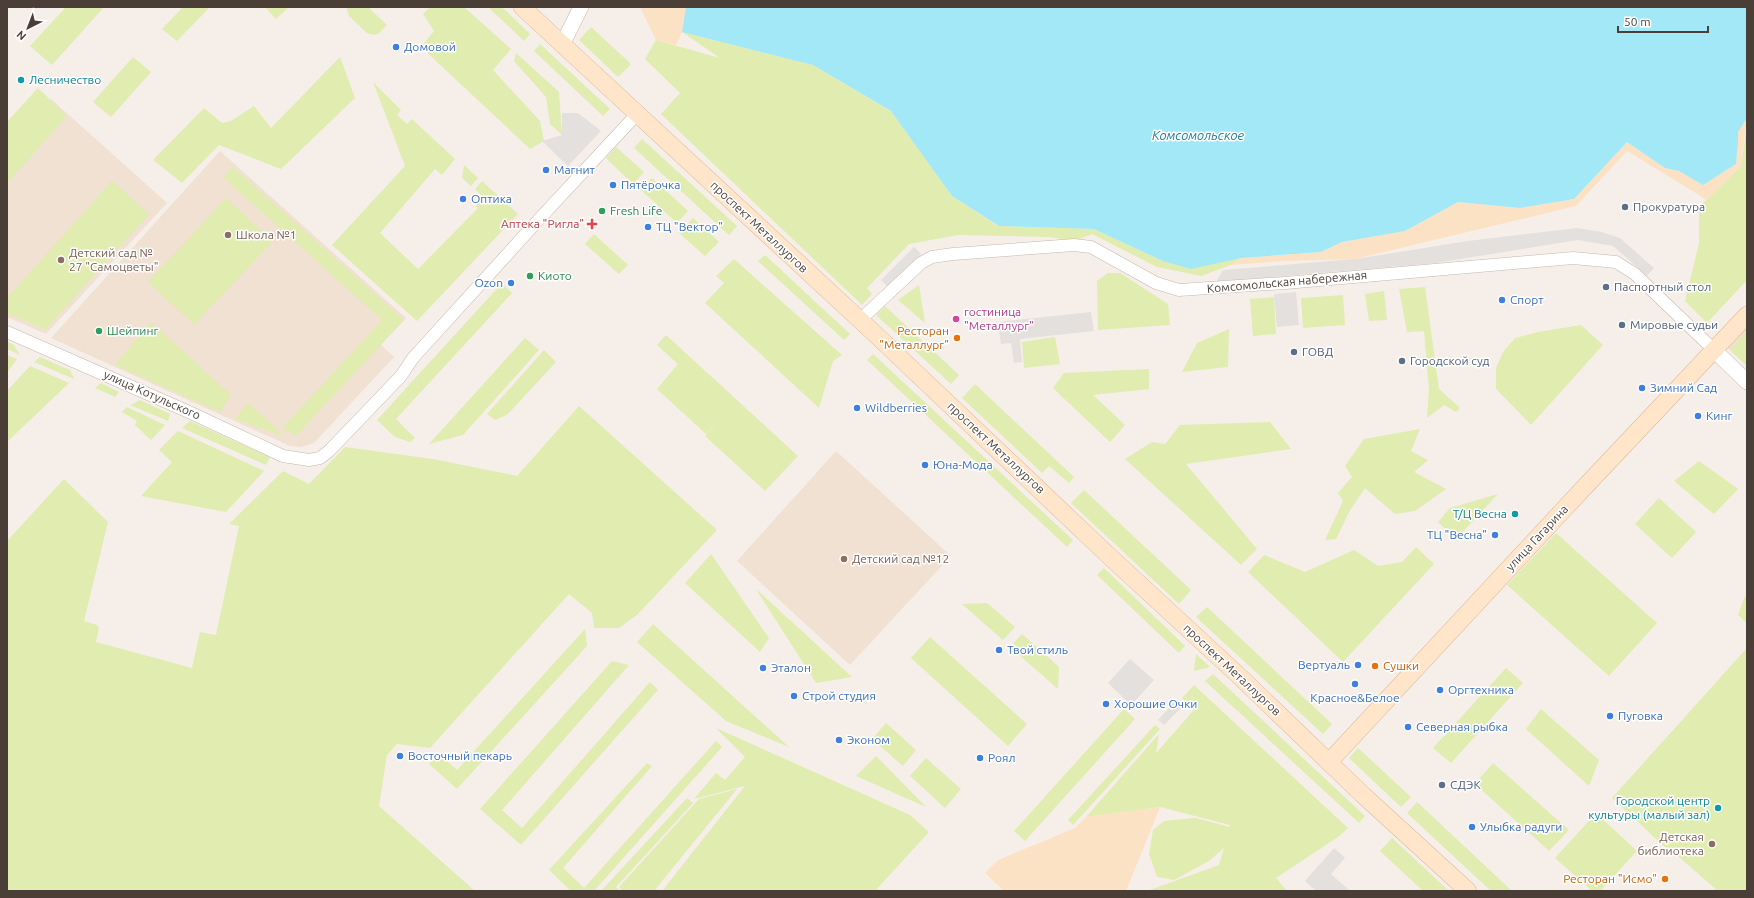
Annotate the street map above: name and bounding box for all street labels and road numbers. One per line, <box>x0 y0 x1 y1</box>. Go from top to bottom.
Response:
street label: проспект Металлургов <box>708 178 811 275</box>
street label: Комсомольская набережная <box>1206 268 1367 295</box>
street label: улица Котульского <box>102 367 203 422</box>
street label: проспект Металлургов <box>945 399 1048 496</box>
street label: улица Гагарина <box>1503 502 1570 573</box>
street label: проспект Металлургов <box>1181 621 1284 718</box>

